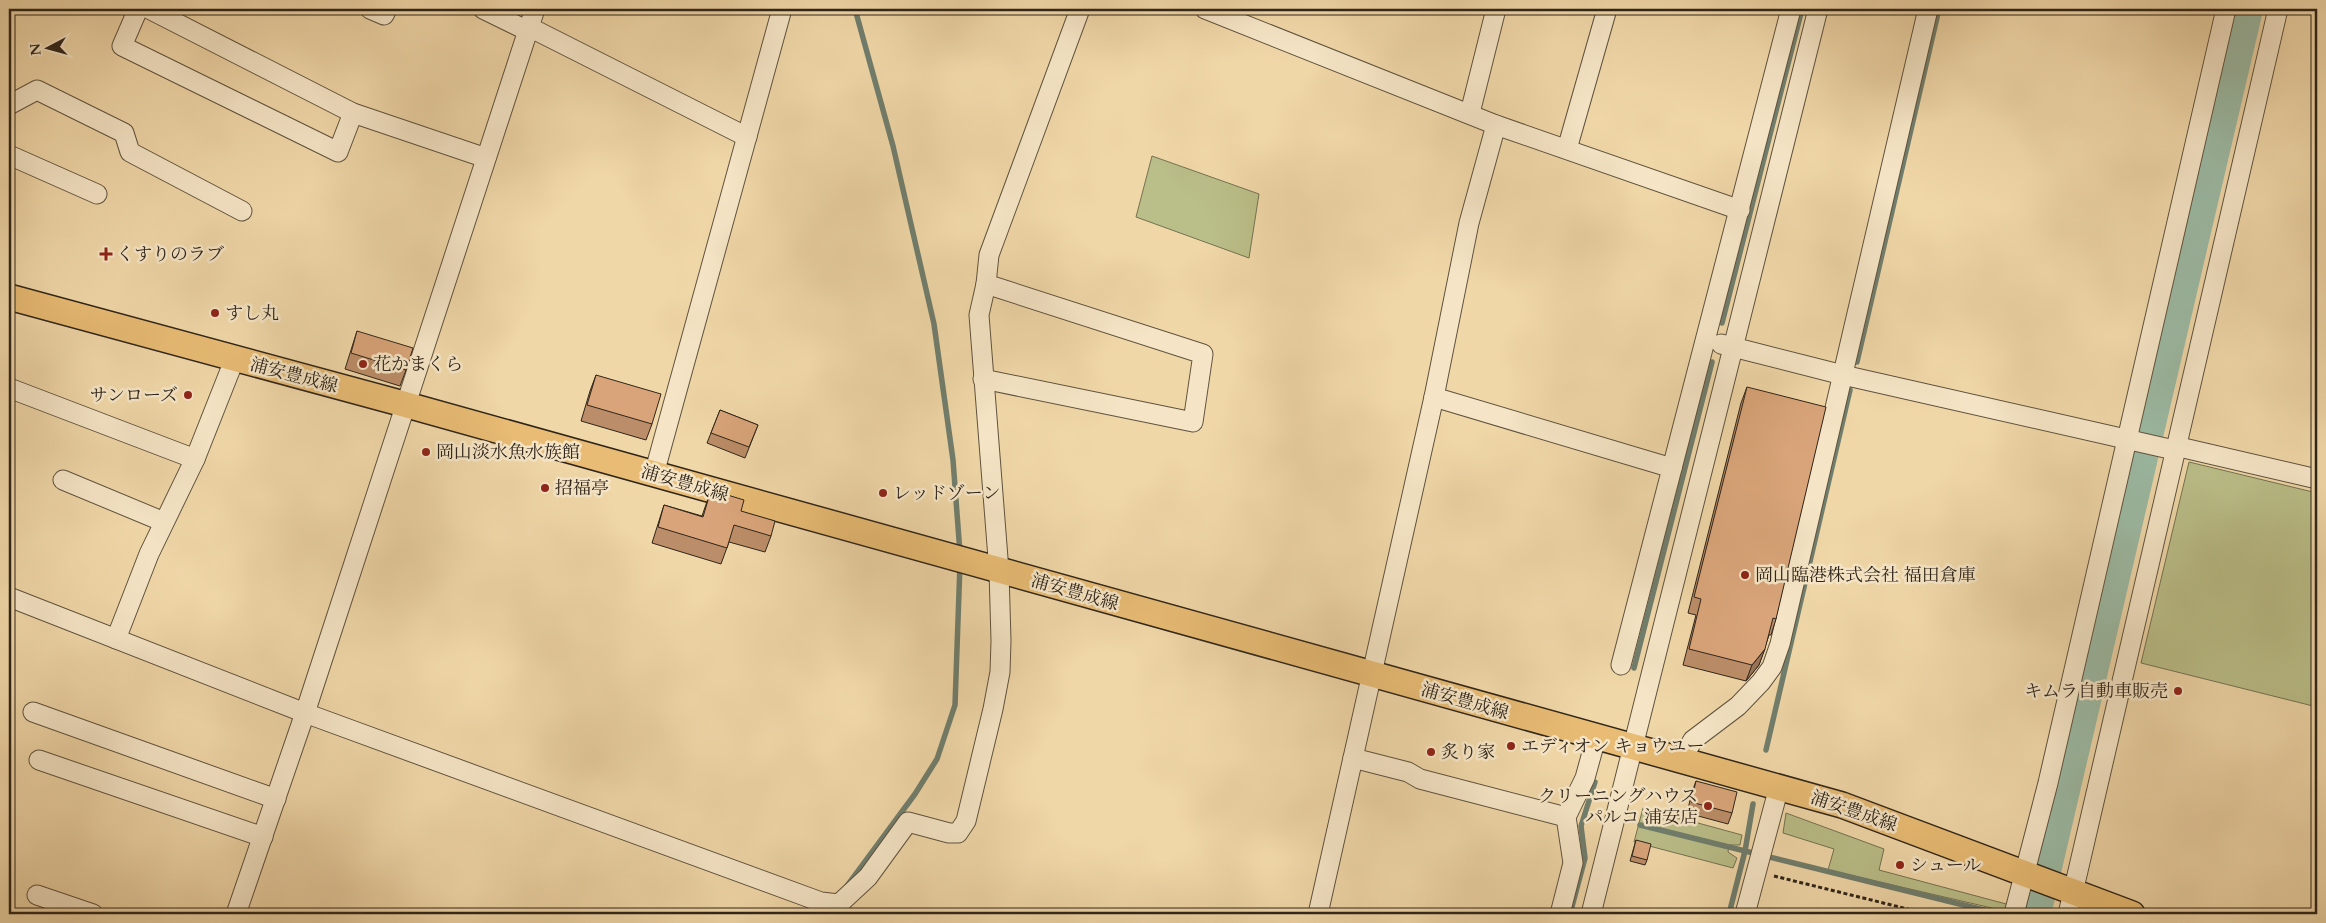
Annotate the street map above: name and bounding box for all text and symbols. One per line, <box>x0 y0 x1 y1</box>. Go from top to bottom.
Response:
north arrow <box>22 22 72 72</box>
text: N <box>25 42 46 56</box>
place label: くすりのラブ <box>116 242 224 267</box>
marker: くすりのラブ <box>100 248 112 260</box>
place label: すし丸 <box>225 301 279 326</box>
marker: すし丸 <box>209 307 221 319</box>
street label: 浦安豊成線 <box>247 352 341 399</box>
place label: 花かまくら <box>373 352 463 377</box>
marker: 花かまくら <box>357 358 369 370</box>
place label: サンローズ <box>90 383 178 408</box>
marker: サンローズ <box>182 389 194 401</box>
place label: 岡山淡水魚水族館 <box>436 440 580 465</box>
marker: 岡山淡水魚水族館 <box>420 446 432 458</box>
street label: 浦安豊成線 <box>638 459 732 508</box>
place label: 招福亭 <box>555 476 609 501</box>
place label: レッドゾーン <box>893 481 1000 506</box>
marker: 招福亭 <box>539 482 551 494</box>
marker: レッドゾーン <box>877 487 889 499</box>
place label: 岡山臨港株式会社 福田倉庫 <box>1755 563 1976 588</box>
street label: 浦安豊成線 <box>1028 568 1122 617</box>
marker: 岡山臨港株式会社 福田倉庫 <box>1739 569 1751 581</box>
street label: 浦安豊成線 <box>1418 677 1512 726</box>
place label: キムラ自動車販売 <box>2024 679 2168 704</box>
marker: キムラ自動車販売 <box>2172 685 2184 697</box>
place label: エディオン キョウユー <box>1521 734 1704 759</box>
place label: 炙り家 <box>1441 740 1495 765</box>
marker: エディオン キョウユー <box>1505 740 1517 752</box>
marker: 炙り家 <box>1425 746 1437 758</box>
place label: クリーニングハウス パルコ 浦安店 <box>1538 784 1698 830</box>
street label: 浦安豊成線 <box>1807 785 1900 838</box>
marker: クリーニングハウス パルコ 浦安店 <box>1702 800 1714 812</box>
place label: シュール <box>1910 853 1981 878</box>
marker: シュール <box>1894 859 1906 871</box>

